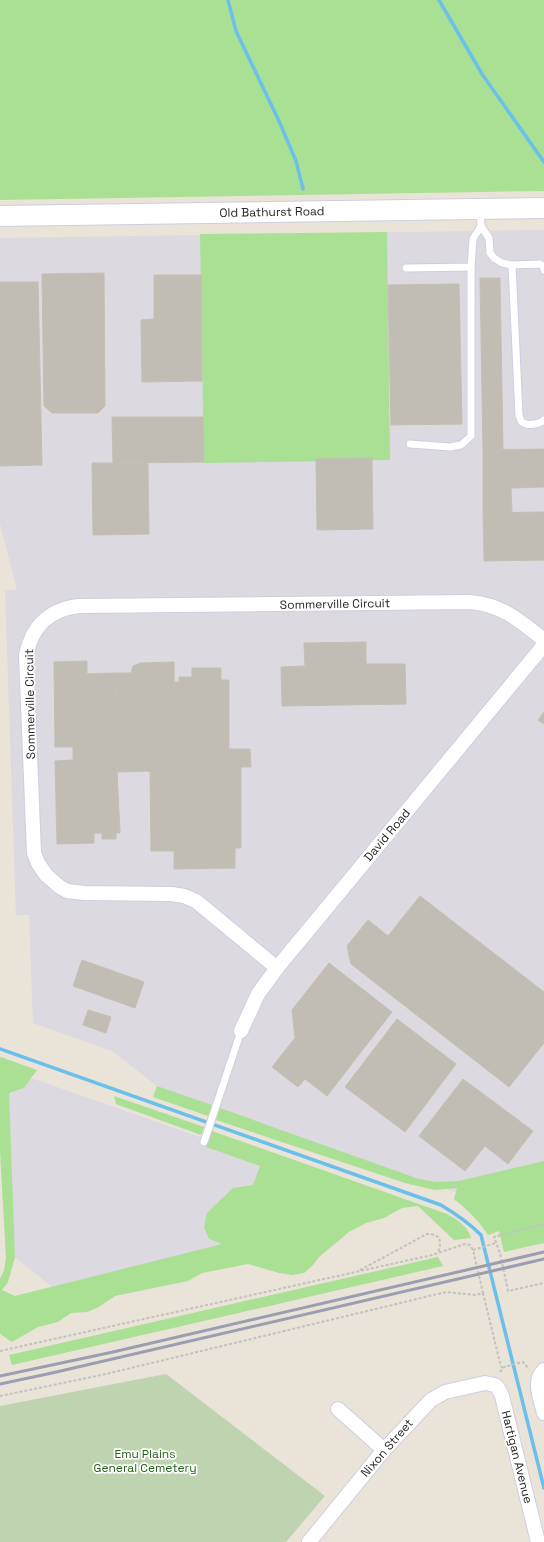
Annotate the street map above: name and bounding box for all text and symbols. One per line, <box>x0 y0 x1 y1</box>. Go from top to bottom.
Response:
street label: Old Bathurst Road <box>219 203 325 221</box>
street label: Sommerville Circuit <box>280 595 390 613</box>
street label: Sommerville Circuit <box>21 649 39 759</box>
street label: David Road <box>360 805 414 865</box>
street label: Hartigan Avenue <box>498 1409 536 1505</box>
street label: Nixon Street <box>357 1416 417 1480</box>
park label: Emu Plains General Cemetery <box>93 1446 197 1476</box>

